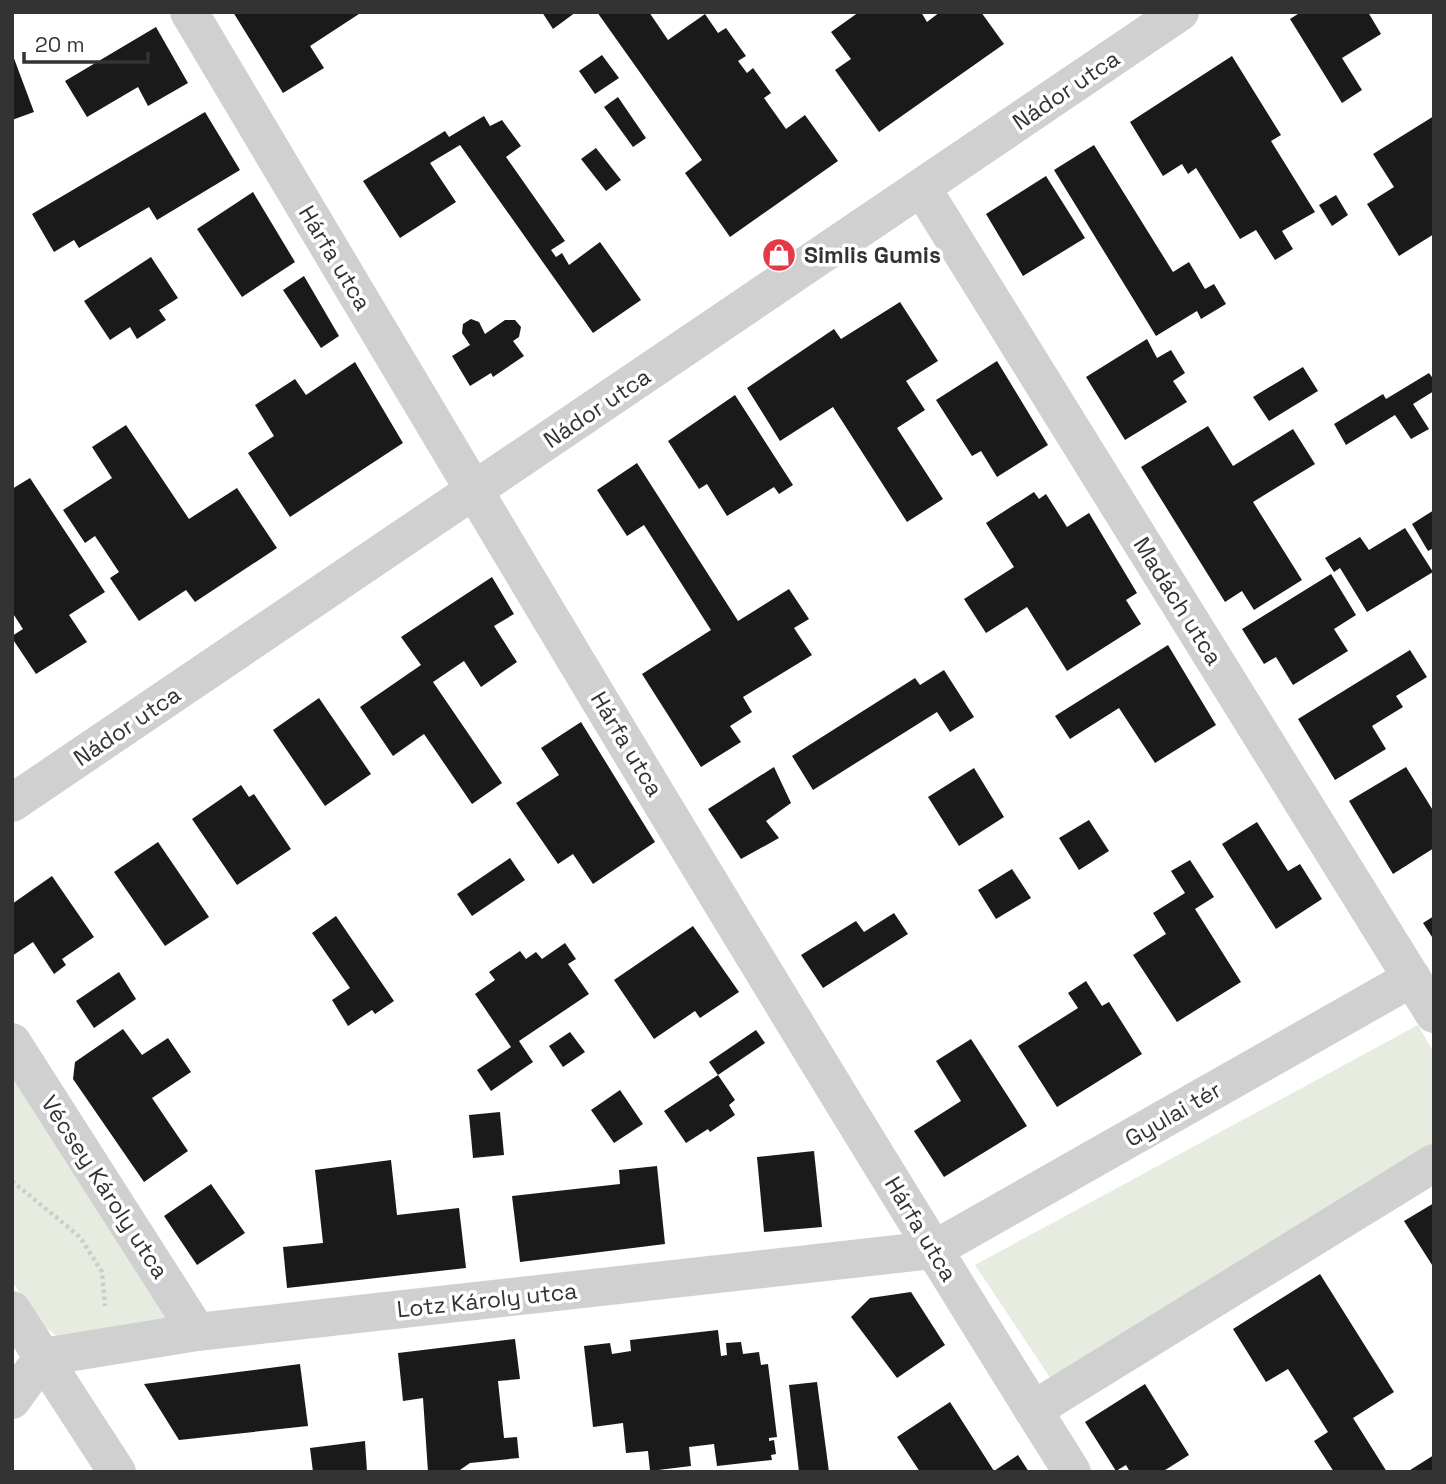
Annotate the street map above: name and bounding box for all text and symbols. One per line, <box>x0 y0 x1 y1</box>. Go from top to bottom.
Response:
scale bar <box>24 21 149 65</box>
text: 20 m <box>35 31 85 58</box>
street label: Nádor utca <box>1007 43 1125 137</box>
street label: Hárfa utca <box>292 200 378 316</box>
shop icon: Simlis Gumis <box>760 236 798 274</box>
place label: Simlis Gumis <box>804 240 941 270</box>
street label: Nádor utca <box>538 361 656 455</box>
street label: Madách utca <box>1127 531 1229 671</box>
street label: Nádor utca <box>68 679 186 773</box>
street label: Hárfa utca <box>584 686 670 802</box>
street label: Gyulai tér <box>1120 1074 1226 1154</box>
street label: Vécsey Károly utca <box>34 1089 176 1285</box>
street label: Hárfa utca <box>878 1171 964 1287</box>
street label: Lotz Károly utca <box>395 1276 579 1324</box>

